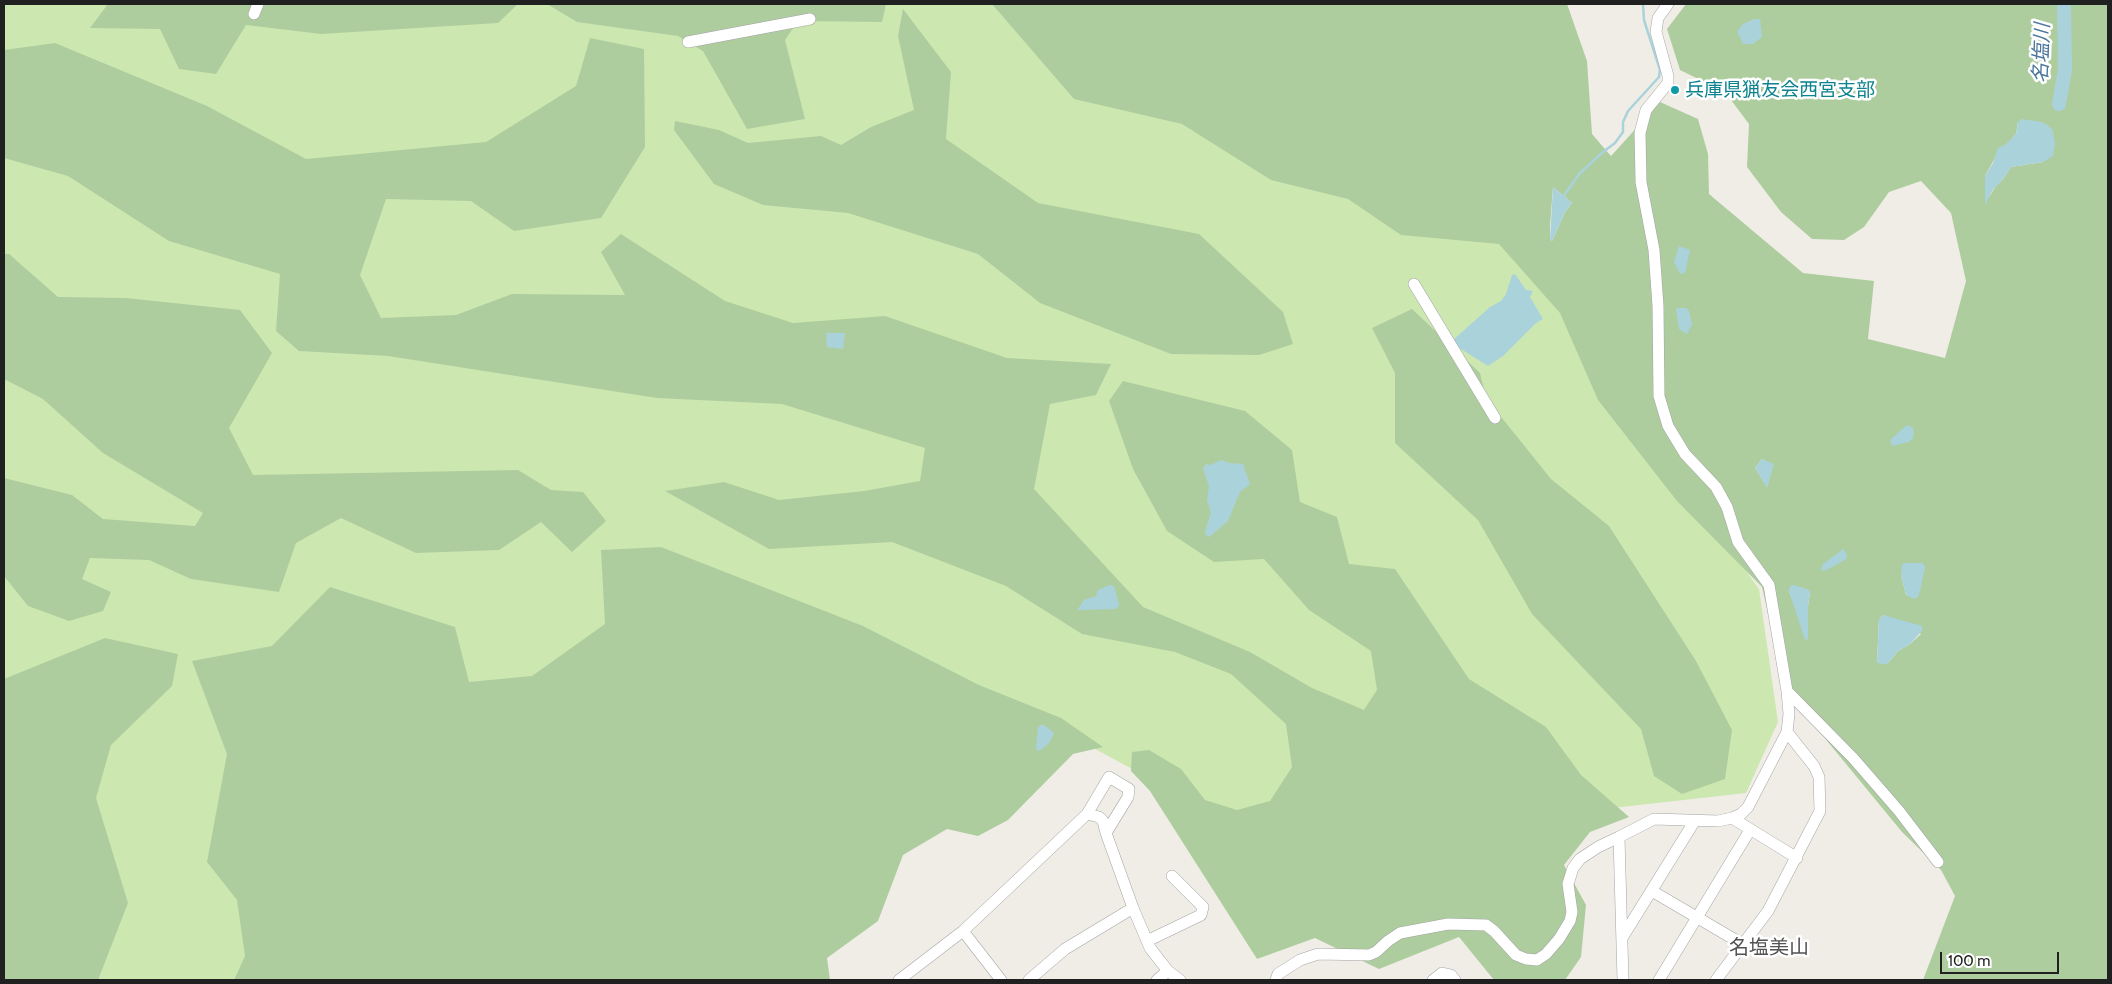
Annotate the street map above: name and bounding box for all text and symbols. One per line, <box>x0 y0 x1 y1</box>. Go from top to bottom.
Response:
water label: 名塩川 <box>2029 23 2055 83</box>
place label: 兵庫県猟友会西宮支部 <box>1685 79 1875 101</box>
marker: 兵庫県猟友会西宮支部 <box>1669 84 1681 96</box>
district label: 名塩美山 <box>1729 936 1809 960</box>
scale bar <box>1942 942 2061 974</box>
text: 100 m <box>1948 952 1990 970</box>

